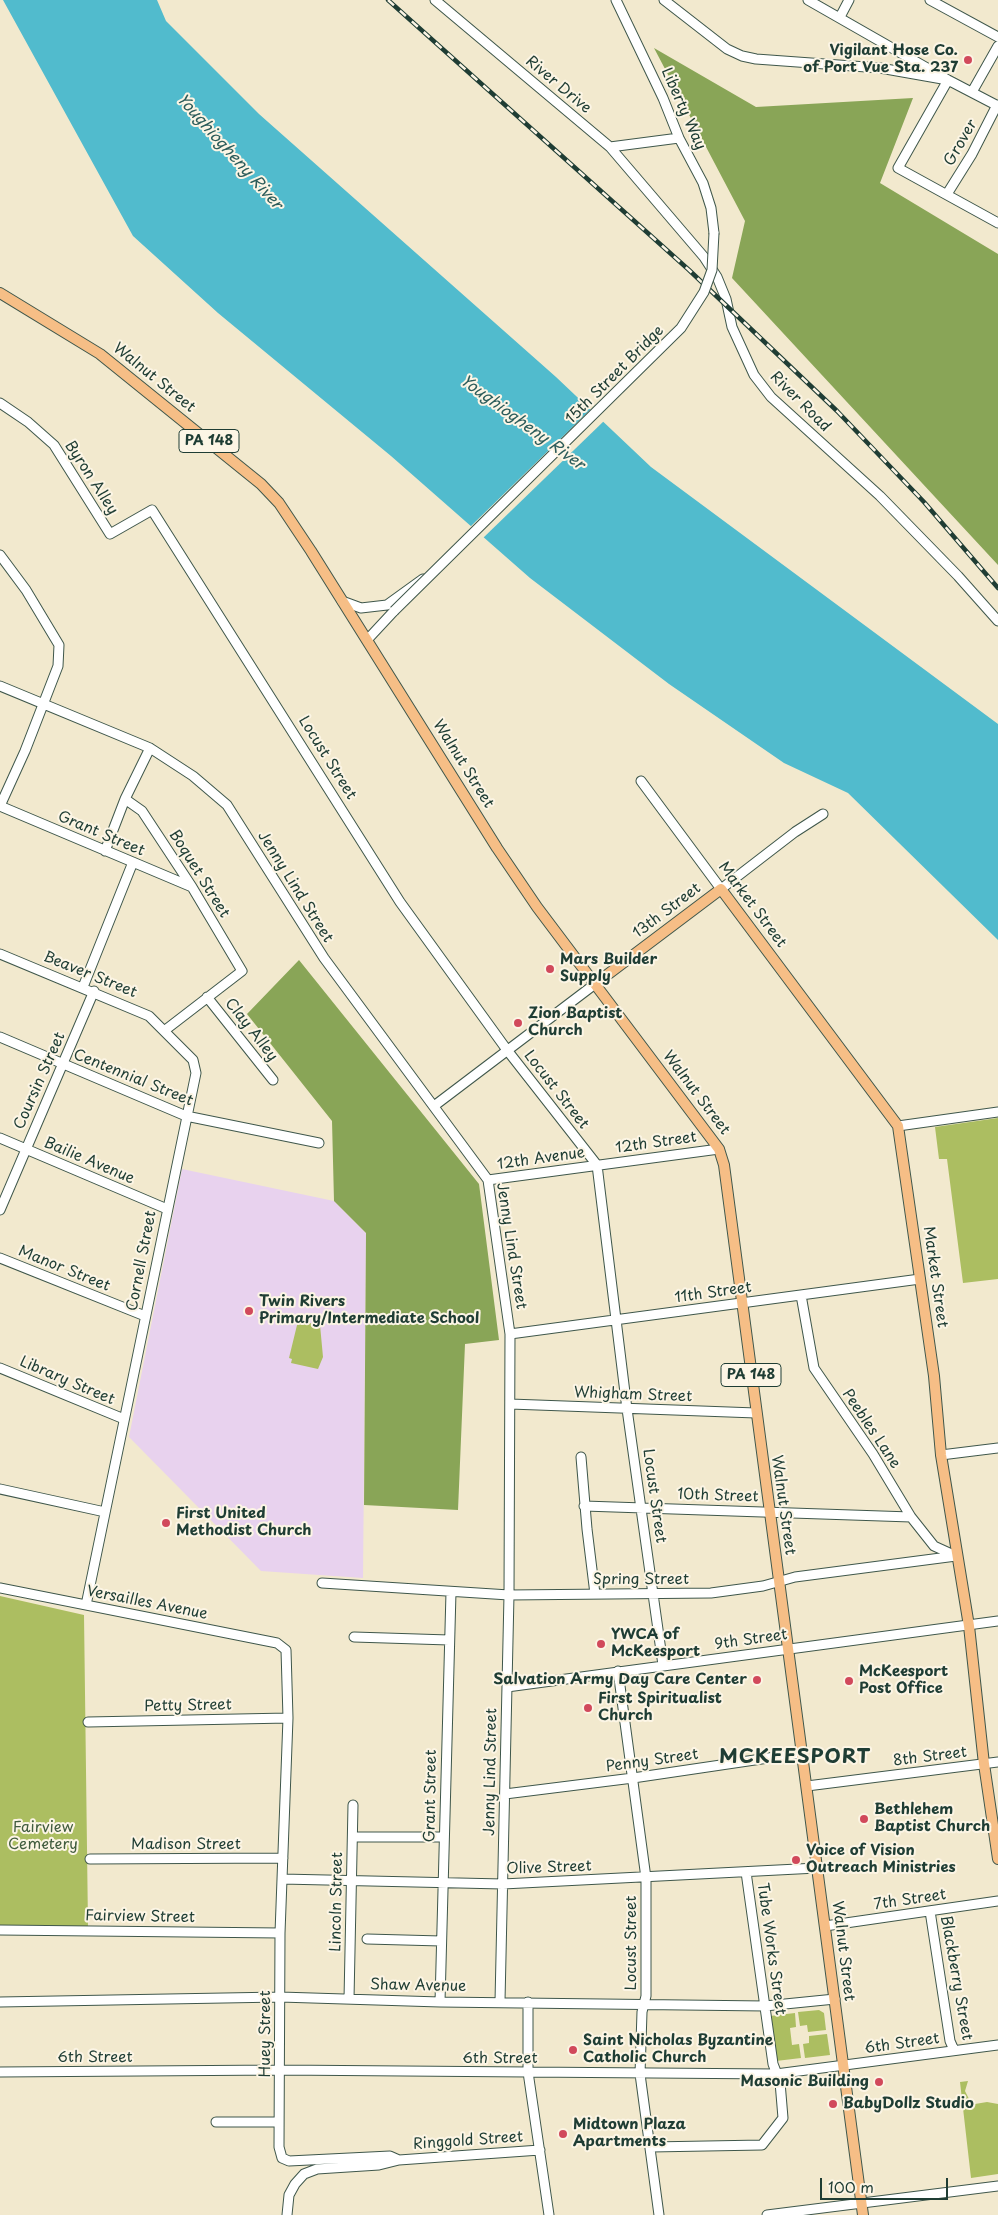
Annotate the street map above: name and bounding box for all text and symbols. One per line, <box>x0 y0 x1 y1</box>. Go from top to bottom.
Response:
place label: Vigilant Hose Co. of Port Vue Sta. 237 <box>803 42 958 77</box>
street label: River Drive <box>522 52 594 118</box>
marker: Vigilant Hose Co. of Port Vue Sta. 237 <box>962 54 974 66</box>
street label: Liberty Way <box>657 65 709 153</box>
water label: Youghiogheny River <box>172 90 286 214</box>
street label: Grover <box>941 117 981 169</box>
street label: 15th Street Bridge <box>562 322 668 428</box>
street label: Walnut Street <box>109 339 199 417</box>
street label: River Road <box>766 368 834 436</box>
water label: Youghiogheny River <box>456 371 588 475</box>
road number: PA 148 <box>179 430 239 452</box>
street label: Byron Alley <box>61 438 121 518</box>
street label: Locust Street <box>294 713 360 803</box>
street label: Walnut Street <box>429 717 497 811</box>
street label: Grant Street <box>55 808 147 860</box>
street label: Boquet Street <box>165 827 233 921</box>
street label: Jenny Lind Street <box>253 828 337 946</box>
street label: Market Street <box>714 859 790 951</box>
street label: 13th Street <box>629 880 705 942</box>
street label: Beaver Street <box>41 948 139 1002</box>
place label: Mars Builder Supply <box>560 951 657 986</box>
marker: Mars Builder Supply <box>544 963 556 975</box>
street label: Clay Alley <box>221 995 281 1065</box>
place label: Zion Baptist Church <box>528 1005 622 1040</box>
marker: Zion Baptist Church <box>512 1017 524 1029</box>
street label: Coursin Street <box>10 1029 70 1133</box>
street label: Centennial Street <box>70 1046 196 1110</box>
street label: Locust Street <box>520 1047 592 1133</box>
street label: Walnut Street <box>659 1047 733 1139</box>
street label: 12th Street <box>614 1128 698 1158</box>
street label: Bailie Avenue <box>41 1134 137 1188</box>
street label: 12th Avenue <box>496 1144 586 1174</box>
street label: Jenny Lind Street <box>492 1181 530 1311</box>
street label: Cornell Street <box>123 1209 161 1313</box>
street label: Market Street <box>919 1225 951 1329</box>
street label: Manor Street <box>15 1242 113 1296</box>
street label: 11th Street <box>673 1279 753 1307</box>
place label: Twin Rivers Primary/Intermediate School <box>259 1293 479 1328</box>
marker: Twin Rivers Primary/Intermediate School <box>243 1305 255 1317</box>
street label: Library Street <box>17 1353 117 1409</box>
road number: PA 148 <box>721 1364 781 1386</box>
street label: Whigham Street <box>573 1384 693 1406</box>
street label: Peebles Lane <box>838 1386 904 1472</box>
street label: Locust Street <box>638 1448 670 1544</box>
street label: Walnut Street <box>767 1454 799 1556</box>
street label: 10th Street <box>677 1486 759 1506</box>
place label: First United Methodist Church <box>176 1505 312 1540</box>
marker: First United Methodist Church <box>160 1517 172 1529</box>
street label: Spring Street <box>593 1571 689 1589</box>
street label: Versailles Avenue <box>85 1582 209 1624</box>
place label: YWCA of McKeesport <box>611 1626 700 1661</box>
street label: 9th Street <box>713 1626 789 1654</box>
marker: YWCA of McKeesport <box>595 1638 607 1650</box>
place label: McKeesport Post Office <box>859 1663 948 1698</box>
place label: Salvation Army Day Care Center <box>493 1671 747 1689</box>
marker: Salvation Army Day Care Center <box>751 1674 763 1686</box>
marker: McKeesport Post Office <box>843 1675 855 1687</box>
place label: First Spiritualist Church <box>598 1690 722 1725</box>
street label: Petty Street <box>144 1696 232 1716</box>
marker: First Spiritualist Church <box>582 1702 594 1714</box>
street label: Jenny Lind Street <box>481 1708 501 1836</box>
street label: 8th Street <box>892 1744 968 1770</box>
district label: MCKEESPORT <box>718 1745 872 1769</box>
street label: Penny Street <box>605 1746 699 1776</box>
street label: Grant Street <box>421 1750 441 1842</box>
place label: Bethlehem Baptist Church <box>874 1801 990 1836</box>
marker: Bethlehem Baptist Church <box>858 1813 870 1825</box>
park label: Fairview Cemetery <box>8 1819 78 1854</box>
street label: Madison Street <box>131 1836 241 1854</box>
place label: Voice of Vision Outreach Ministries <box>806 1842 956 1877</box>
street label: Lincoln Street <box>327 1852 347 1952</box>
marker: Voice of Vision Outreach Ministries <box>790 1854 802 1866</box>
street label: Olive Street <box>506 1858 592 1878</box>
street label: Tube Works Street <box>753 1882 789 2016</box>
street label: 7th Street <box>873 1886 947 1914</box>
street label: Locust Street <box>623 1896 641 1990</box>
street label: Walnut Street <box>828 1900 858 2002</box>
street label: Fairview Street <box>85 1907 195 1927</box>
street label: Blackberry Street <box>936 1914 976 2042</box>
street label: Shaw Avenue <box>370 1976 466 1996</box>
street label: Huey Street <box>257 1990 275 2078</box>
street label: 6th Street <box>863 2030 941 2058</box>
place label: Saint Nicholas Byzantine Catholic Church <box>583 2032 773 2067</box>
marker: Saint Nicholas Byzantine Catholic Church <box>567 2044 579 2056</box>
street label: 6th Street <box>57 2049 133 2067</box>
street label: 6th Street <box>462 2050 538 2068</box>
place label: Masonic Building <box>740 2073 869 2091</box>
marker: Masonic Building <box>873 2076 885 2088</box>
place label: BabyDollz Studio <box>843 2095 974 2113</box>
marker: BabyDollz Studio <box>827 2098 839 2110</box>
place label: Midtown Plaza Apartments <box>573 2116 686 2151</box>
street label: Ringgold Street <box>412 2128 524 2154</box>
marker: Midtown Plaza Apartments <box>557 2128 569 2140</box>
scale bar <box>823 2168 950 2200</box>
text: 100 m <box>828 2175 874 2198</box>

